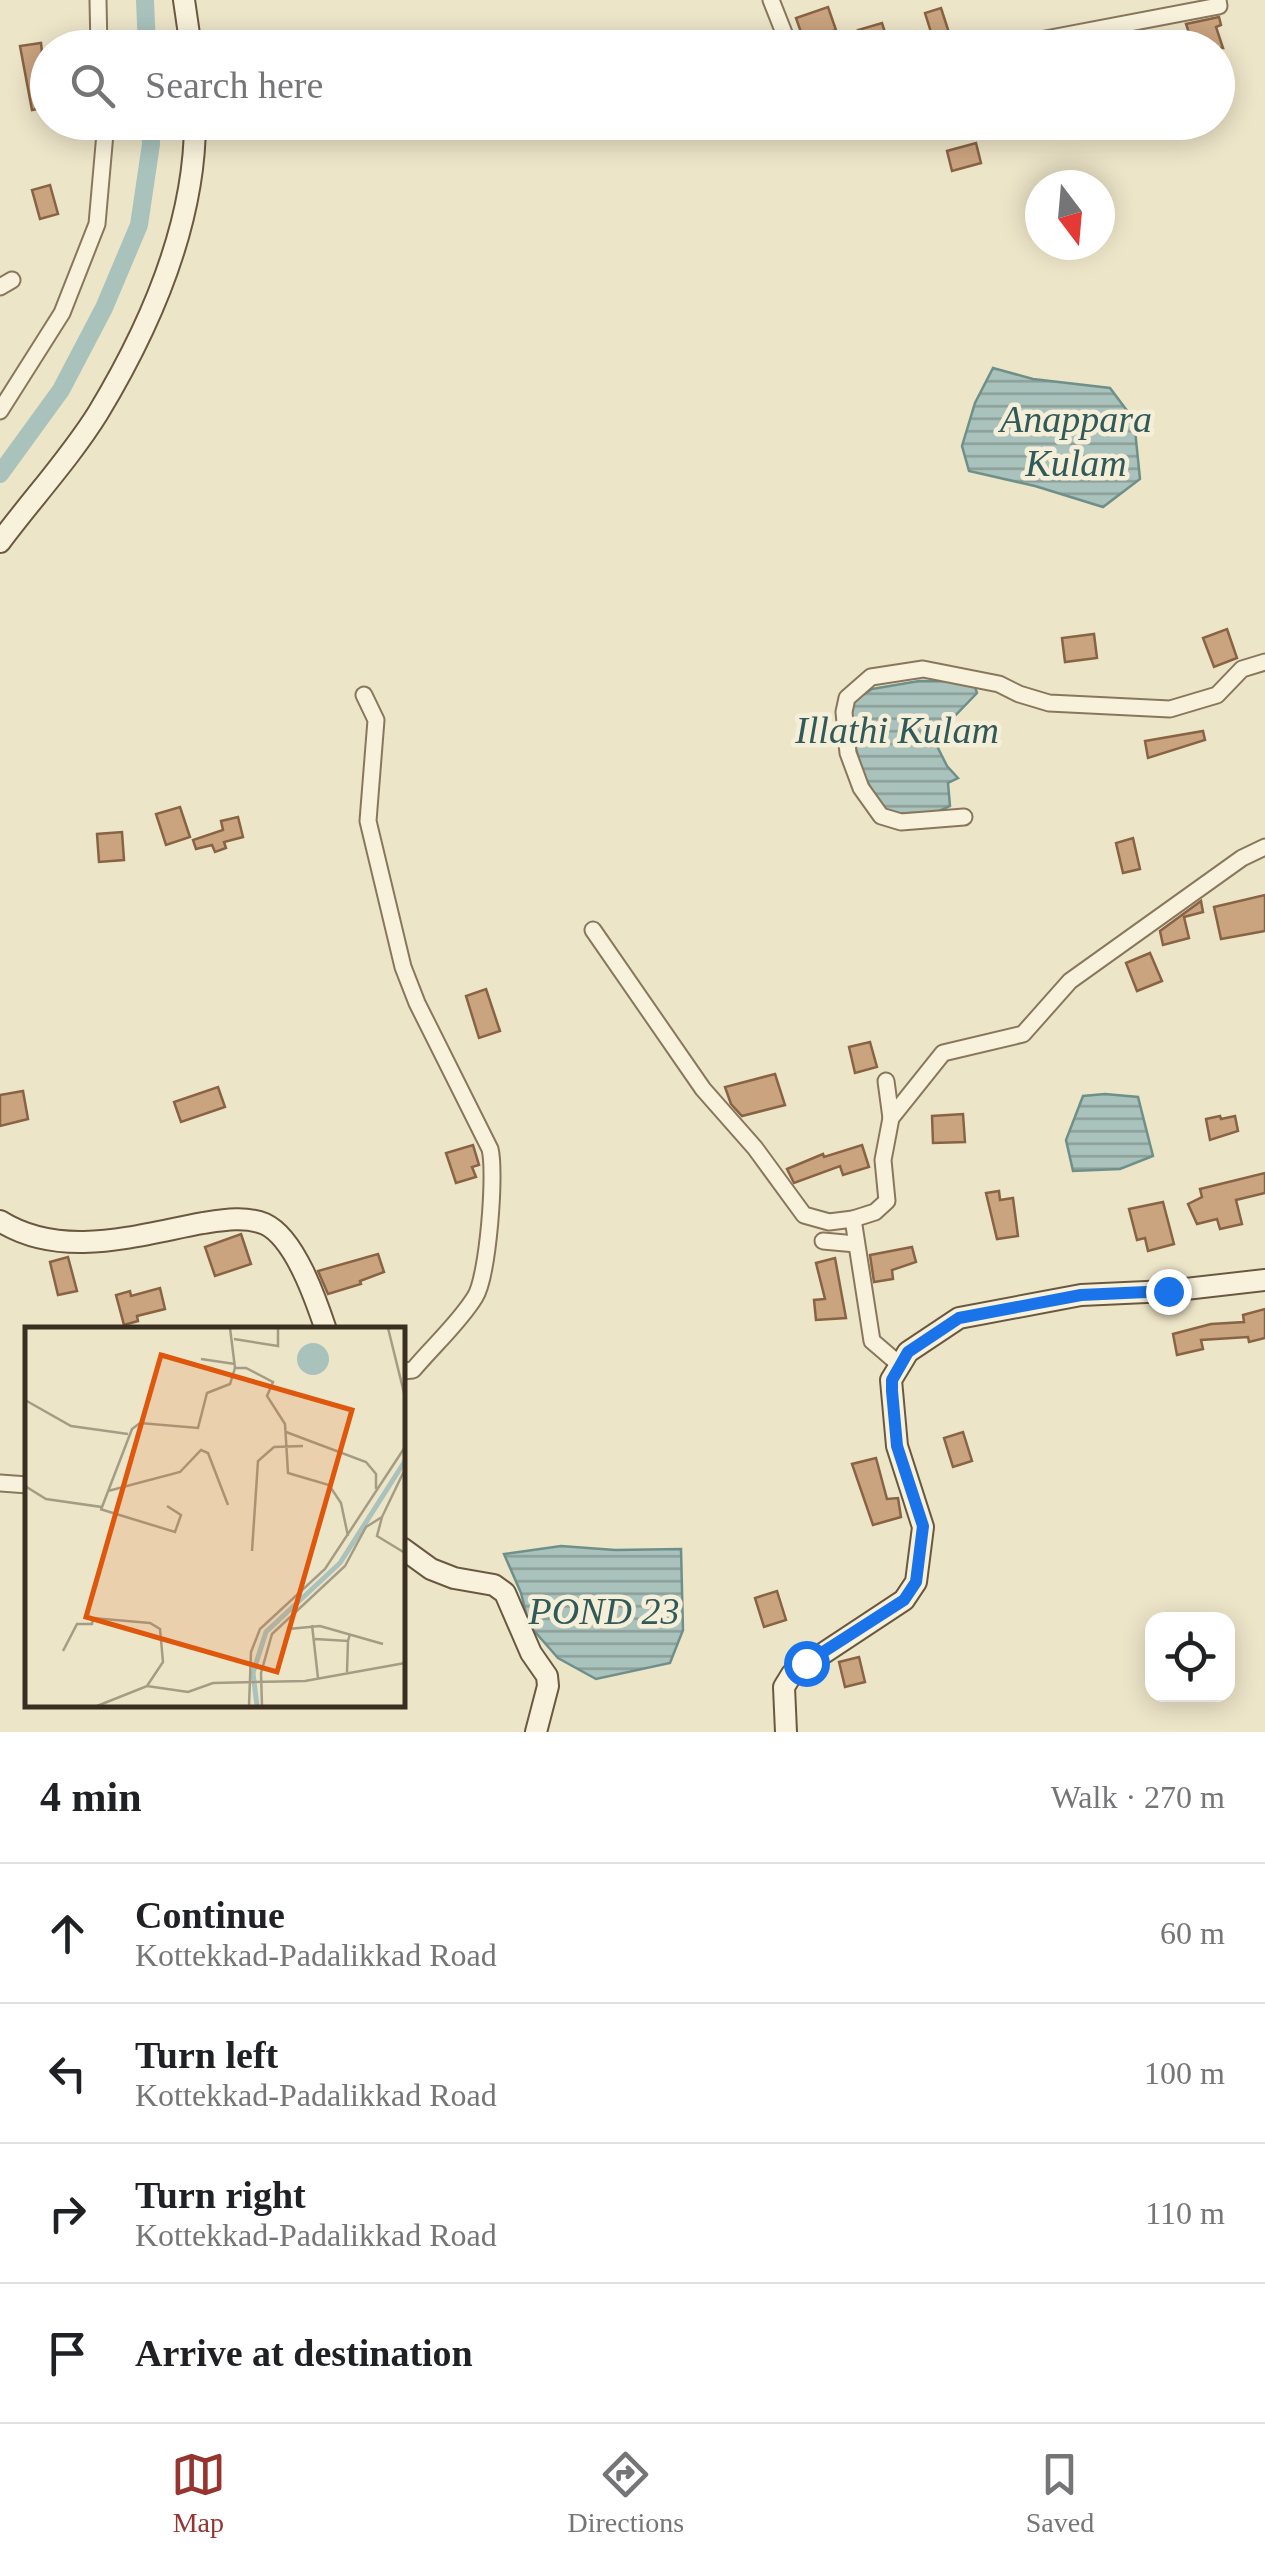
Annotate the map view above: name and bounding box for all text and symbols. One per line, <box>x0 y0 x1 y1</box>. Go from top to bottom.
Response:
search box <box>30 30 1235 140</box>
icon: search <box>65 58 120 113</box>
text: Search here <box>145 64 323 106</box>
north arrow <box>1025 170 1115 260</box>
water label: Anappara Kulam <box>997 398 1152 484</box>
water label: Illathi Kulam <box>794 709 999 751</box>
route end <box>1146 1269 1192 1315</box>
inset map <box>25 1327 405 1707</box>
water label: POND 23 <box>528 1590 679 1632</box>
map controls <box>1145 1612 1235 1702</box>
button: locate <box>1145 1612 1235 1702</box>
route start <box>784 1641 830 1687</box>
text: 4 min <box>40 1774 142 1820</box>
text: Walk · 270 m <box>1051 1779 1225 1815</box>
text: Continue <box>135 1894 285 1936</box>
icon: ahead <box>40 1906 95 1961</box>
text: 60 m <box>1160 1915 1225 1951</box>
text: Kottekkad-Padalikkad Road <box>135 1937 497 1973</box>
text: Turn left <box>135 2034 278 2076</box>
icon: left <box>40 2046 95 2101</box>
text: 100 m <box>1144 2055 1225 2091</box>
text: Kottekkad-Padalikkad Road <box>135 2077 497 2113</box>
text: Turn right <box>135 2174 306 2216</box>
icon: right <box>40 2186 95 2241</box>
text: 110 m <box>1145 2195 1225 2231</box>
text: Kottekkad-Padalikkad Road <box>135 2217 497 2253</box>
icon: arrive <box>40 2326 95 2381</box>
text: Arrive at destination <box>135 2332 473 2374</box>
tab: Map <box>171 2447 226 2539</box>
tab: Directions <box>567 2447 684 2539</box>
tab: Saved <box>1026 2447 1094 2539</box>

